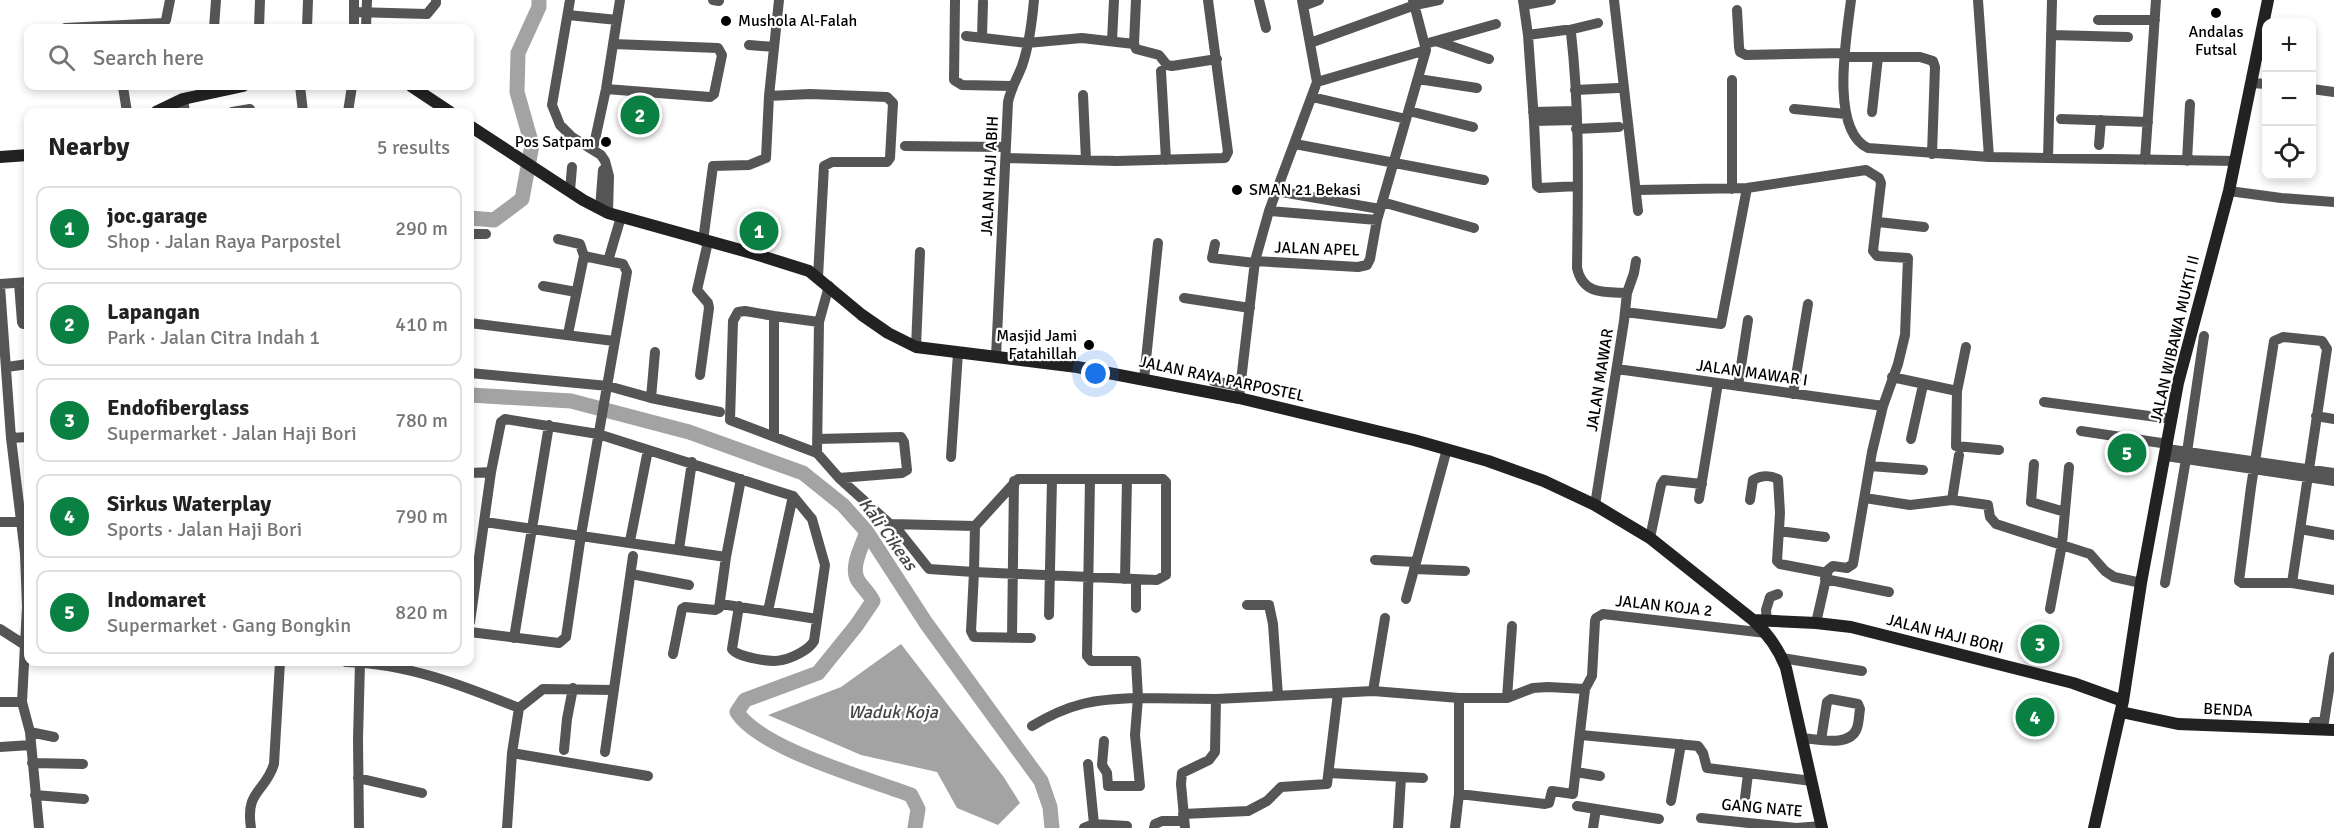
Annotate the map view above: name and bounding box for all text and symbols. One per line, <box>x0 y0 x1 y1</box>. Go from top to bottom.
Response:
marker: Andalas Futsal <box>2209 6 2223 20</box>
place label: Mushola Al-Falah <box>738 11 857 31</box>
marker: Mushola Al-Falah <box>719 14 733 28</box>
map controls <box>2262 18 2316 180</box>
button: + <box>2262 18 2316 72</box>
place label: Andalas Futsal <box>2189 22 2243 60</box>
search box <box>24 24 474 90</box>
icon: search <box>45 41 78 74</box>
text: Search here <box>93 44 204 71</box>
button: − <box>2262 72 2316 126</box>
pin: 2 <box>620 92 660 138</box>
street label: JALAN HAJI ABIH <box>977 115 1003 237</box>
button: locate <box>2262 126 2316 180</box>
text: Nearby <box>48 131 129 163</box>
place label: Pos Satpam <box>515 132 594 152</box>
text: 5 results <box>377 135 450 160</box>
marker: Pos Satpam <box>599 135 613 149</box>
place label: SMAN 21 Bekasi <box>1249 180 1361 200</box>
marker: SMAN 21 Bekasi <box>1230 183 1244 197</box>
text: joc.garage <box>107 202 207 229</box>
pin: 1 <box>740 208 778 254</box>
text: 1 <box>64 216 75 241</box>
text: 290 m <box>395 216 448 241</box>
text: Shop · Jalan Raya Parpostel <box>107 229 341 254</box>
street label: JALAN APEL <box>1274 238 1360 260</box>
street label: JALAN WIBAWA MUKTI II <box>2146 253 2204 425</box>
text: Lapangan <box>107 298 200 325</box>
text: 2 <box>64 312 75 337</box>
text: 410 m <box>395 312 448 337</box>
text: Park · Jalan Citra Indah 1 <box>107 325 320 350</box>
place label: Masjid Jami Fatahillah <box>996 326 1077 364</box>
street label: JALAN MAWAR <box>1582 327 1618 433</box>
marker: Masjid Jami Fatahillah <box>1082 338 1096 352</box>
street label: JALAN RAYA PARPOSTEL <box>1137 352 1307 406</box>
street label: JALAN MAWAR I <box>1695 355 1809 391</box>
your location <box>1081 359 1110 388</box>
text: Endofiberglass <box>107 394 249 421</box>
text: 3 <box>64 408 75 433</box>
text: 780 m <box>395 408 448 433</box>
text: Supermarket · Jalan Haji Bori <box>107 421 357 446</box>
pin: 5 <box>2108 430 2146 476</box>
text: Sirkus Waterplay <box>107 490 271 517</box>
water label: Kali Cikeas <box>854 493 923 576</box>
text: 4 <box>64 504 75 529</box>
text: 790 m <box>395 504 448 529</box>
text: Sports · Jalan Haji Bori <box>107 517 302 542</box>
text: Indomaret <box>107 586 206 613</box>
street label: JALAN KOJA 2 <box>1615 591 1713 621</box>
text: 5 <box>64 600 75 625</box>
text: 820 m <box>395 600 448 625</box>
street label: JALAN HAJI BORI <box>1884 610 2006 658</box>
text: Supermarket · Gang Bongkin <box>107 613 351 638</box>
pin: 3 <box>2020 622 2060 666</box>
pin: 4 <box>2016 694 2054 740</box>
street label: BENDA <box>2203 699 2253 721</box>
water label: Waduk Koja <box>848 701 939 723</box>
street label: GANG NATE <box>1721 794 1803 822</box>

